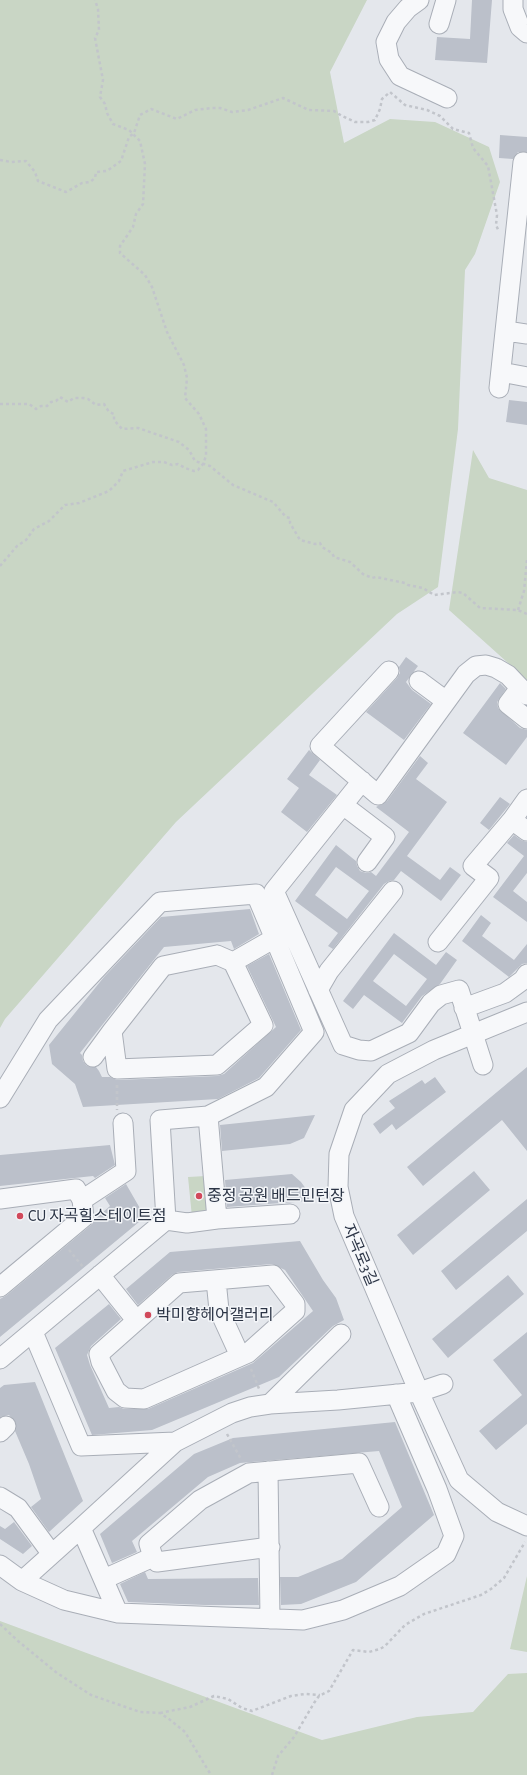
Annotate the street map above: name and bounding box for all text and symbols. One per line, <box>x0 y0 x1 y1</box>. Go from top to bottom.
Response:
place label: 중정 공원 배드민턴장 <box>207 1186 345 1206</box>
marker: 중정 공원 배드민턴장 <box>194 1191 204 1201</box>
place label: CU 자곡힐스테이트점 <box>28 1206 167 1226</box>
marker: CU 자곡힐스테이트점 <box>15 1211 25 1221</box>
street label: 자곡로3길 <box>338 1221 382 1289</box>
place label: 박미향헤어갤러리 <box>156 1305 274 1325</box>
marker: 박미향헤어갤러리 <box>143 1310 153 1320</box>

